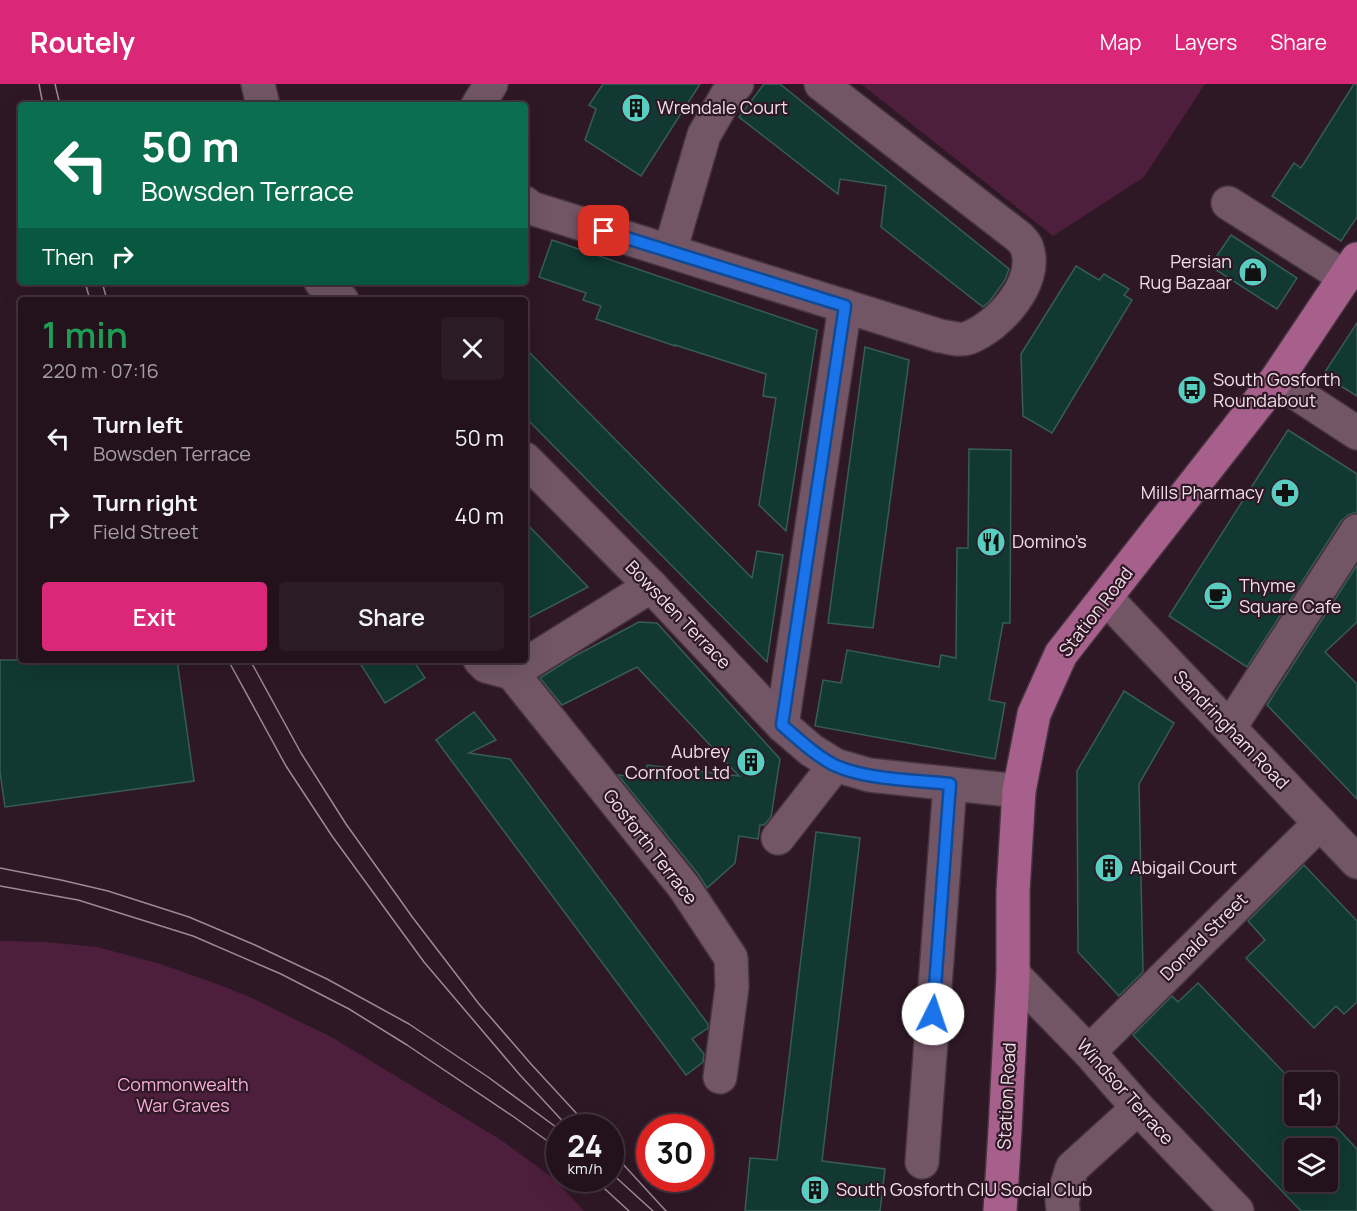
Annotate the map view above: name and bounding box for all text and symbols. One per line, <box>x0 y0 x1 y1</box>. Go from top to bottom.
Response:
text: Routely <box>30 23 135 61</box>
text: Map <box>1100 28 1141 56</box>
text: Layers <box>1174 28 1237 56</box>
text: Share <box>1270 28 1327 56</box>
building icon: Wrendale Court <box>620 92 652 124</box>
place label: Wrendale Court <box>657 95 788 119</box>
text: 50 m <box>141 117 239 175</box>
icon: left <box>42 126 120 204</box>
text: Bowsden Terrace <box>141 172 354 209</box>
pin <box>578 205 629 256</box>
icon: arrive <box>587 214 620 247</box>
icon: right <box>106 240 139 273</box>
text: Then <box>42 242 94 272</box>
place label: Persian Rug Bazaar <box>1139 249 1233 294</box>
shop icon: Persian Rug Bazaar <box>1237 256 1269 288</box>
text: 1 min <box>42 310 128 359</box>
button: close <box>441 317 504 380</box>
text: 220 m · 07:16 <box>42 357 159 384</box>
place label: South Gosforth Roundabout <box>1213 367 1341 412</box>
bus stop icon: South Gosforth Roundabout <box>1176 374 1208 406</box>
text: Turn left <box>93 410 183 440</box>
icon: left <box>42 422 75 455</box>
text: 50 m <box>455 423 504 453</box>
text: Bowsden Terrace <box>93 440 251 467</box>
pharmacy icon: Mills Pharmacy <box>1269 477 1301 509</box>
place label: Mills Pharmacy <box>1141 480 1265 504</box>
text: Turn right <box>93 488 198 518</box>
icon: right <box>42 500 75 533</box>
text: 40 m <box>455 501 504 531</box>
text: Field Street <box>93 518 199 545</box>
restaurant icon: Domino's <box>975 526 1007 558</box>
place label: Domino's <box>1012 529 1087 553</box>
street label: Bowsden Terrace <box>621 555 737 674</box>
street label: Station Road <box>1053 562 1138 661</box>
place label: Thyme Square Cafe <box>1239 573 1341 618</box>
cafe icon: Thyme Square Cafe <box>1202 580 1234 612</box>
button: Exit <box>42 582 267 651</box>
button: Share <box>279 582 504 651</box>
street label: Sandringham Road <box>1169 665 1295 794</box>
place label: Aubrey Cornfoot Ltd <box>625 739 730 784</box>
building icon: Aubrey Cornfoot Ltd <box>735 746 767 778</box>
street label: Gosforth Terrace <box>598 784 703 909</box>
building icon: Abigail Court <box>1093 852 1125 884</box>
place label: Abigail Court <box>1130 855 1237 879</box>
street label: Donald Street <box>1154 887 1252 985</box>
position arrow <box>901 982 965 1046</box>
street label: Windsor Terrace <box>1072 1033 1180 1149</box>
street label: Station Road <box>991 1042 1021 1150</box>
park label: Commonwealth War Graves <box>117 1072 249 1117</box>
map controls <box>1284 1072 1338 1192</box>
button: sound <box>1284 1072 1338 1126</box>
speed limit sign: 30 <box>636 1114 714 1192</box>
text: 24 <box>567 1125 603 1166</box>
button: layers <box>1284 1138 1338 1192</box>
text: km/h <box>568 1158 602 1179</box>
building icon: South Gosforth CIU Social Club <box>799 1174 831 1206</box>
place label: South Gosforth CIU Social Club <box>836 1177 1092 1201</box>

